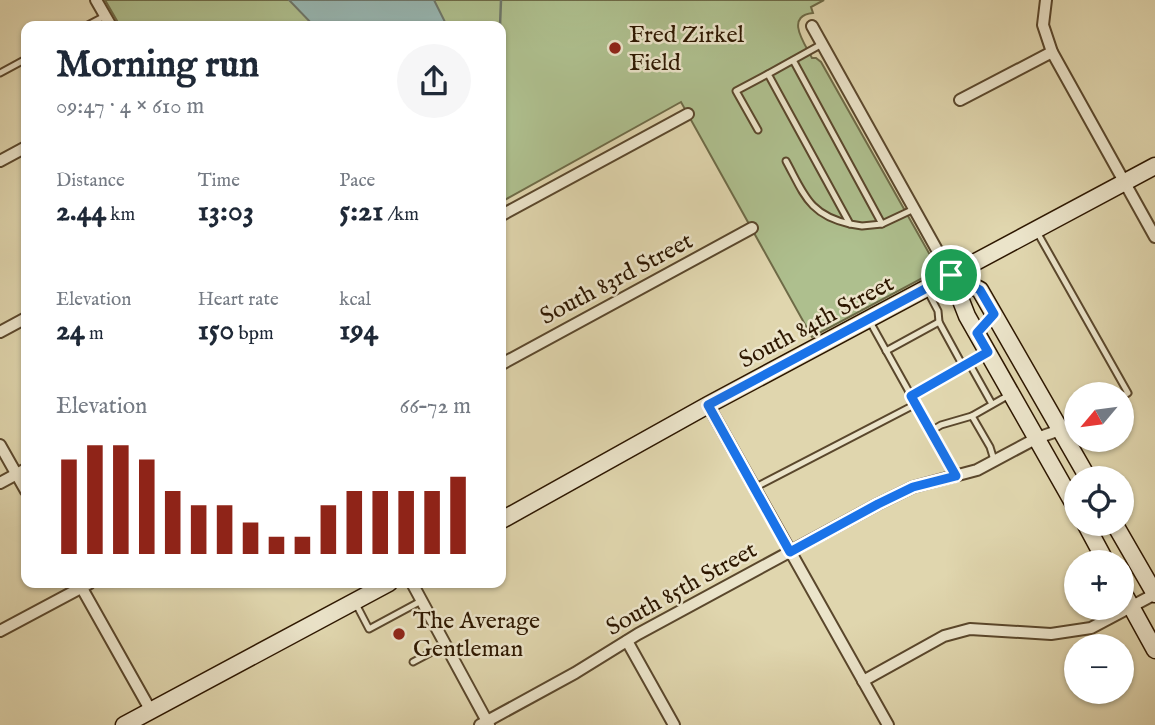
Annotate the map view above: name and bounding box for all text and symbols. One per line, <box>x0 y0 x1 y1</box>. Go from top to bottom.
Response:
place label: Fred Zirkel Field <box>629 20 744 79</box>
marker: Fred Zirkel Field <box>607 40 623 56</box>
text: Morning run <box>56 42 259 90</box>
button: share <box>397 44 471 118</box>
text: 09:47 · 4 × 610 m <box>56 92 204 121</box>
text: Distance <box>56 169 125 193</box>
text: Time <box>198 169 240 193</box>
text: Pace <box>339 169 375 193</box>
text: 2.44 <box>56 193 106 231</box>
text: 13:03 <box>198 193 254 231</box>
text: 5:21 <box>339 193 383 231</box>
text: km <box>106 203 135 227</box>
text: /km <box>383 203 419 227</box>
street label: South 83rd Street <box>535 226 698 333</box>
pin <box>921 245 981 305</box>
icon: arrive <box>932 256 970 294</box>
street label: South 84th Street <box>734 269 899 376</box>
text: Elevation <box>56 288 131 312</box>
text: Heart rate <box>198 288 279 312</box>
text: kcal <box>339 288 371 312</box>
text: 24 <box>56 312 85 350</box>
text: 150 <box>198 312 234 350</box>
text: 194 <box>339 312 378 350</box>
text: m <box>85 322 104 346</box>
text: bpm <box>234 322 274 346</box>
north arrow <box>1064 382 1134 452</box>
map controls <box>1064 382 1134 704</box>
text: Elevation <box>56 392 147 421</box>
text: 66–72 m <box>400 392 471 421</box>
button: locate <box>1064 466 1134 536</box>
street label: South 85th Street <box>601 535 763 644</box>
button: + <box>1064 550 1134 620</box>
place label: The Average Gentleman <box>413 606 540 665</box>
marker: The Average Gentleman <box>391 626 407 642</box>
button: − <box>1064 634 1134 704</box>

